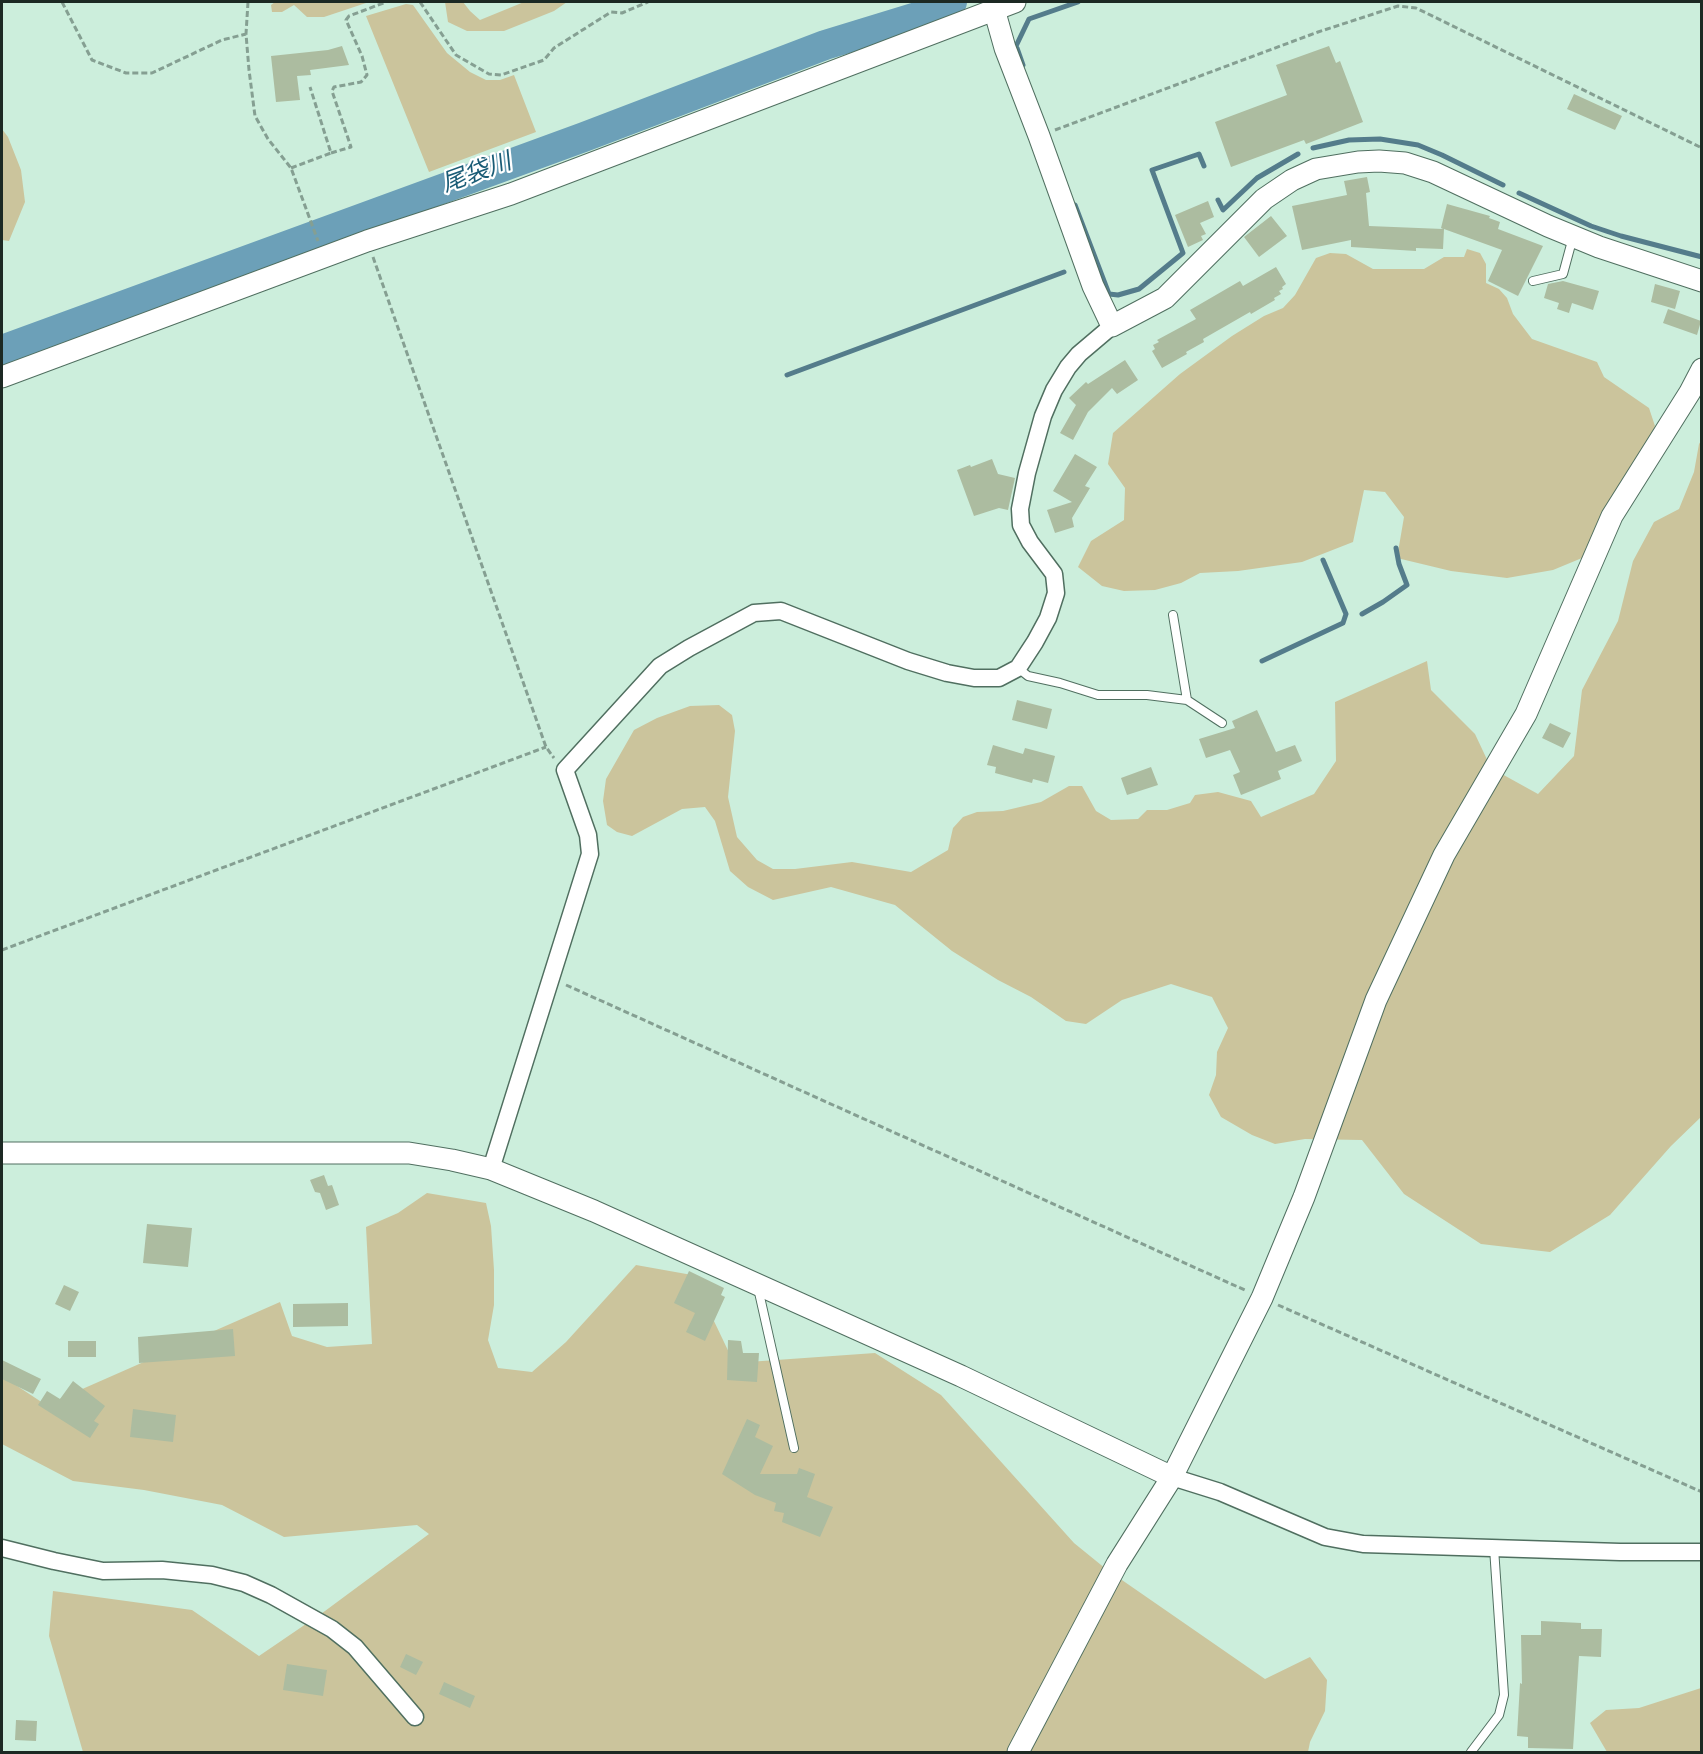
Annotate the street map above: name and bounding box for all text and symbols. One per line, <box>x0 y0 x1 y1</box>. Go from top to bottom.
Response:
water label: 尾袋川 <box>438 148 516 200</box>

